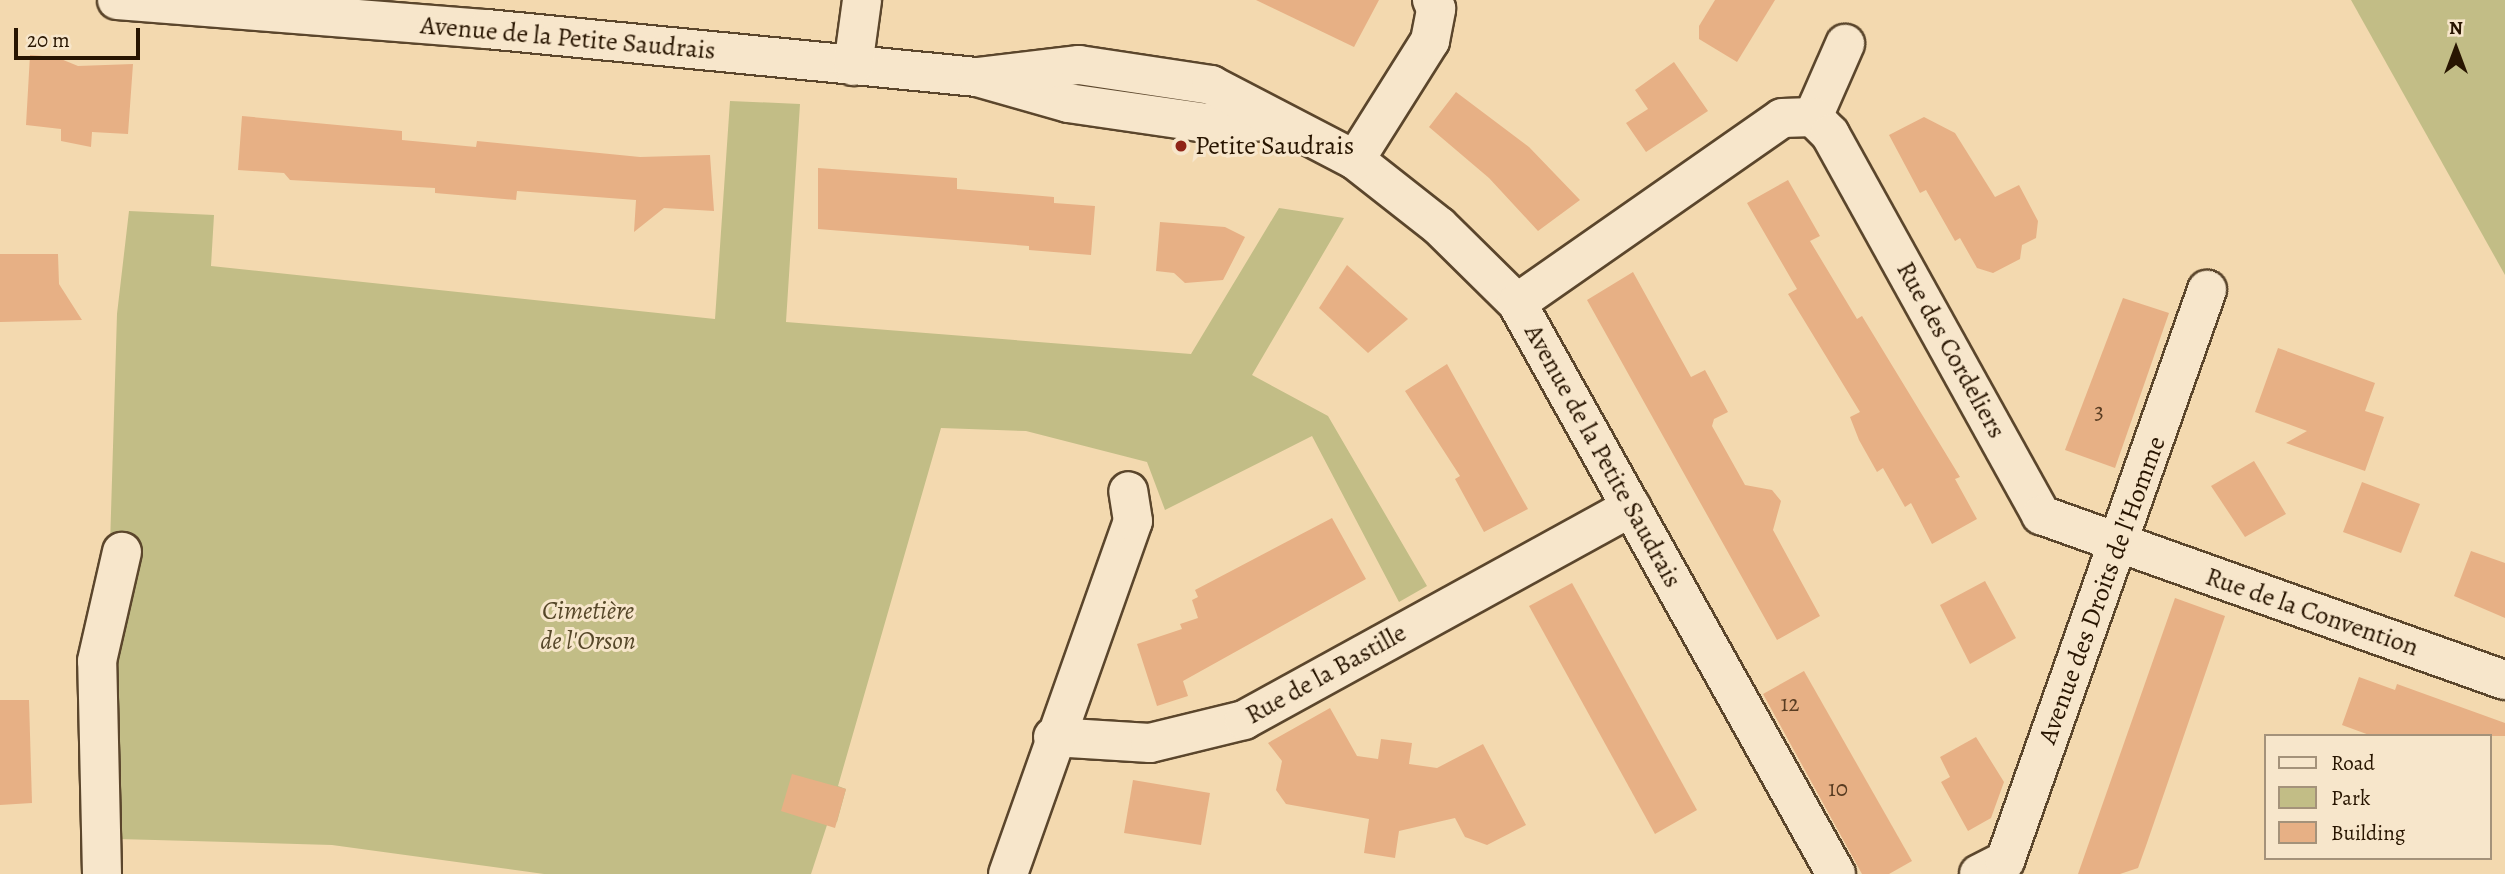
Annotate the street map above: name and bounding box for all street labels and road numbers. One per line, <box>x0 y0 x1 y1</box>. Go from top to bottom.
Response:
street label: Avenue de la Petite Saudrais <box>419 10 717 66</box>
street label: Rue des Cordeliers <box>1890 256 2012 444</box>
street label: Avenue de la Petite Saudrais <box>1518 319 1688 593</box>
street label: Avenue des Droits de l'Homme <box>2032 432 2172 748</box>
street label: Rue de la Convention <box>2202 561 2422 663</box>
street label: Rue de la Bastille <box>1240 617 1412 731</box>

